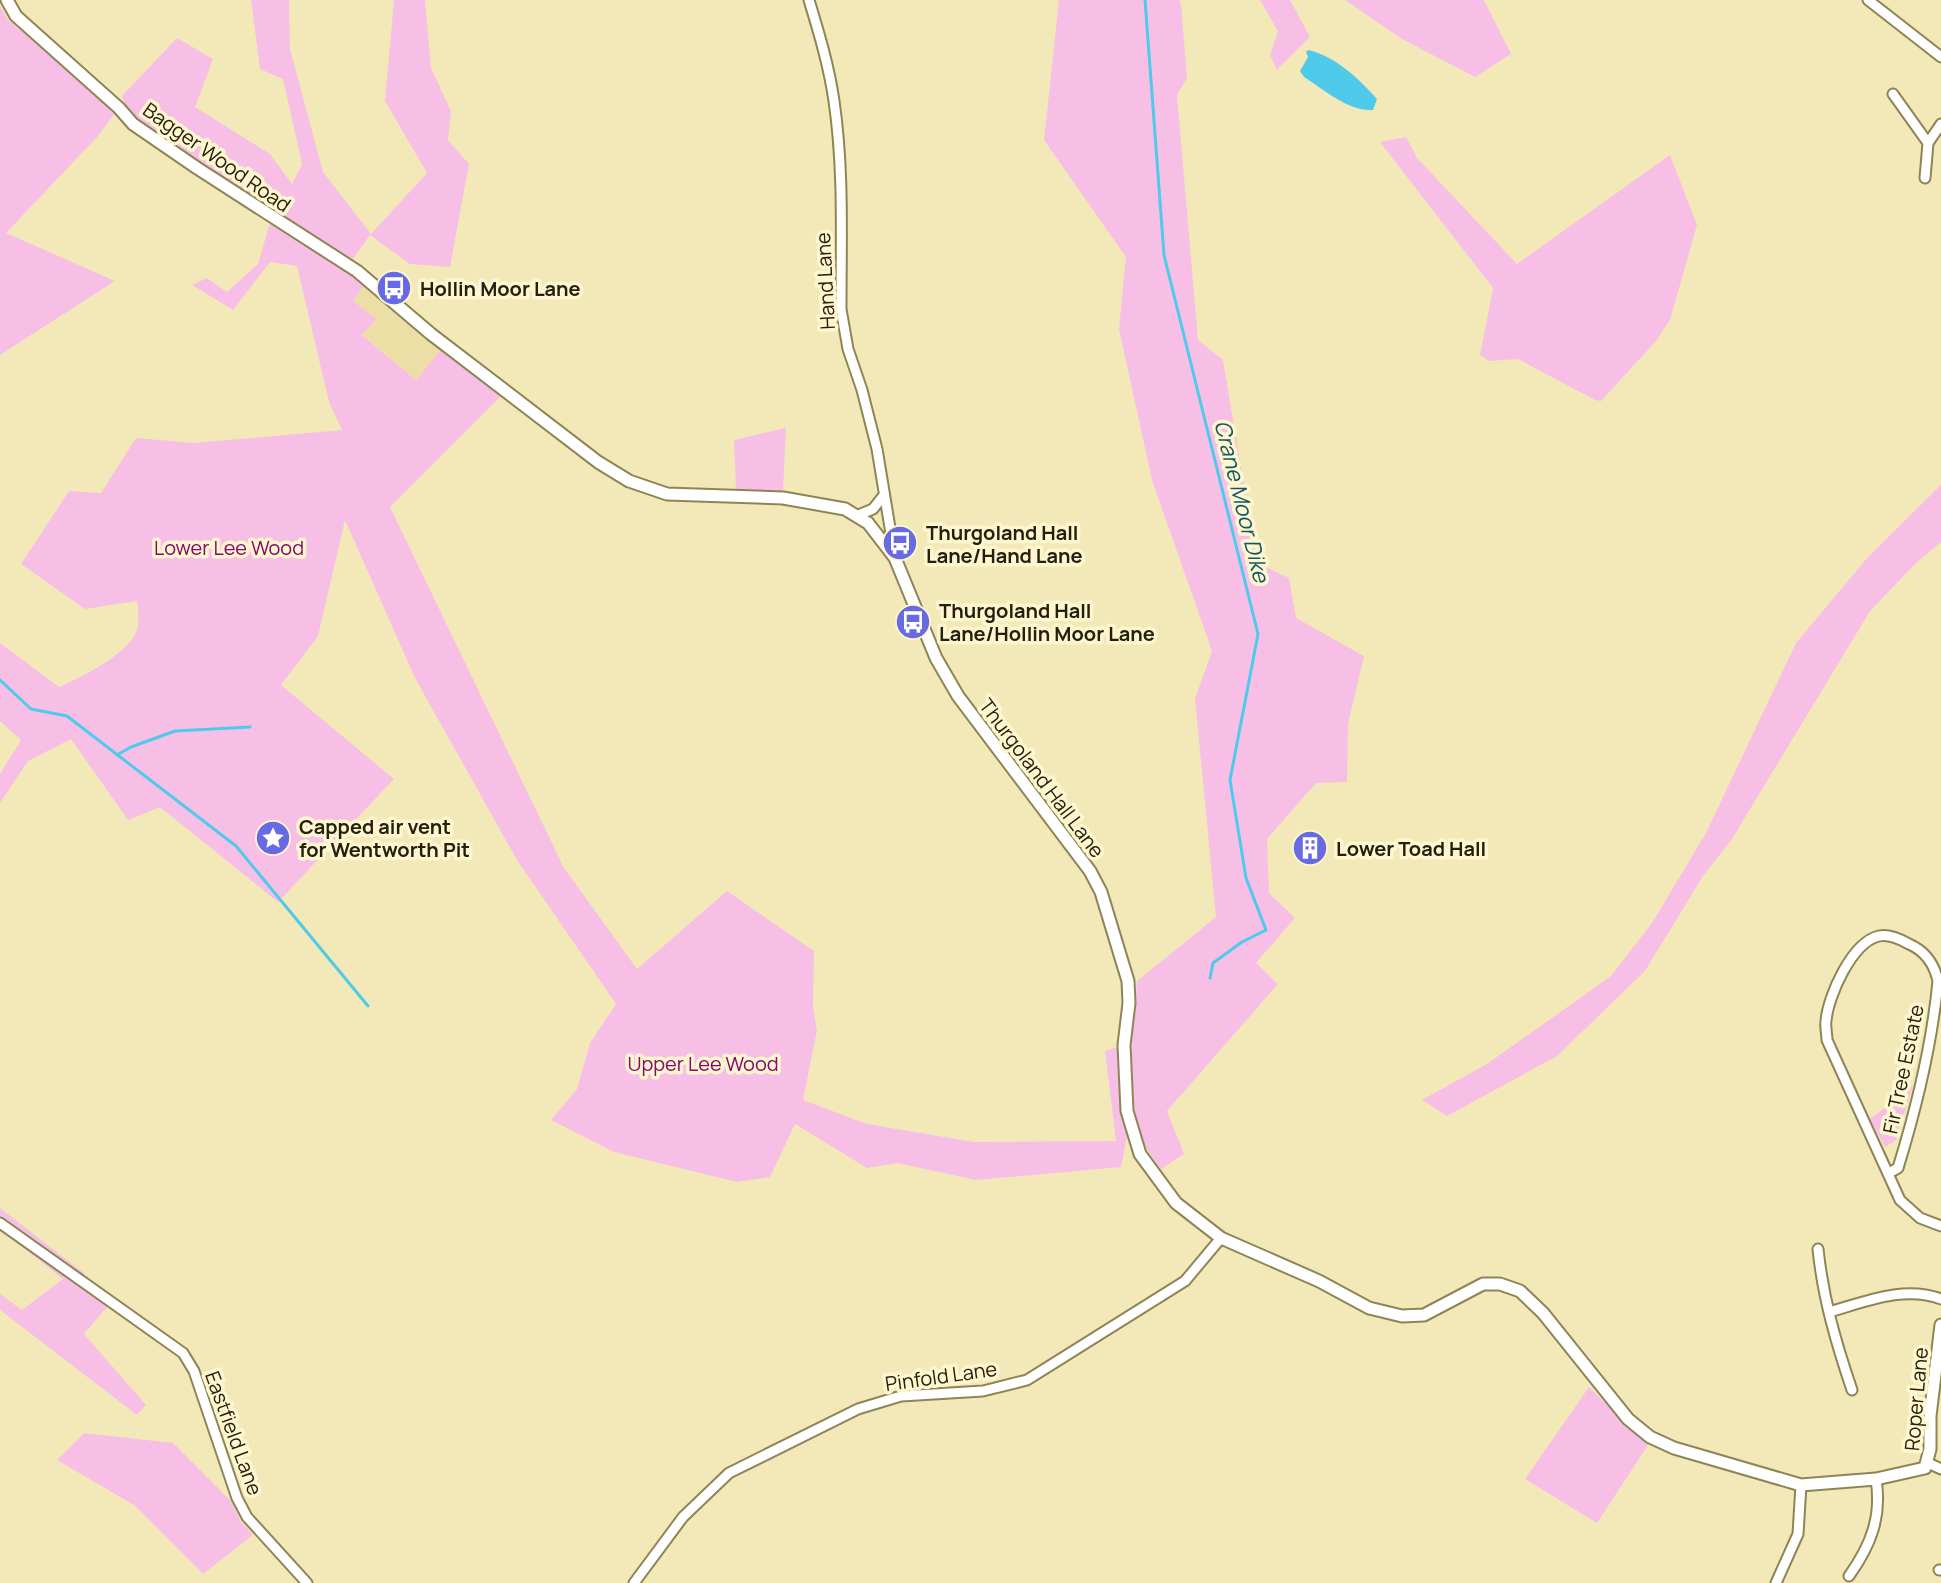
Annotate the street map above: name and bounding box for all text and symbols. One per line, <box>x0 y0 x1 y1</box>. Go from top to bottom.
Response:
street label: Bagger Wood Road <box>138 96 296 218</box>
street label: Hand Lane <box>809 232 841 330</box>
bus stop icon: Hollin Moor Lane <box>375 269 413 307</box>
place label: Hollin Moor Lane <box>420 275 581 302</box>
water label: Crane Moor Dike <box>1207 417 1277 586</box>
place label: Thurgoland Hall Lane/Hand Lane <box>926 519 1082 569</box>
bus stop icon: Thurgoland Hall Lane/Hand Lane <box>881 524 919 562</box>
park label: Lower Lee Wood <box>154 534 304 561</box>
place label: Thurgoland Hall Lane/Hollin Moor Lane <box>939 597 1155 647</box>
bus stop icon: Thurgoland Hall Lane/Hollin Moor Lane <box>894 603 932 641</box>
street label: Thurgoland Hall Lane <box>973 693 1111 863</box>
place label: Capped air vent for Wentworth Pit <box>299 813 470 863</box>
place icon: Capped air vent for Wentworth Pit <box>254 819 292 857</box>
building icon: Lower Toad Hall <box>1291 829 1329 867</box>
place label: Lower Toad Hall <box>1336 835 1486 862</box>
street label: Fir Tree Estate <box>1876 1002 1930 1136</box>
park label: Upper Lee Wood <box>627 1050 779 1077</box>
street label: Roper Lane <box>1898 1346 1934 1452</box>
street label: Pinfold Lane <box>883 1355 999 1397</box>
street label: Eastfield Lane <box>199 1367 269 1499</box>

